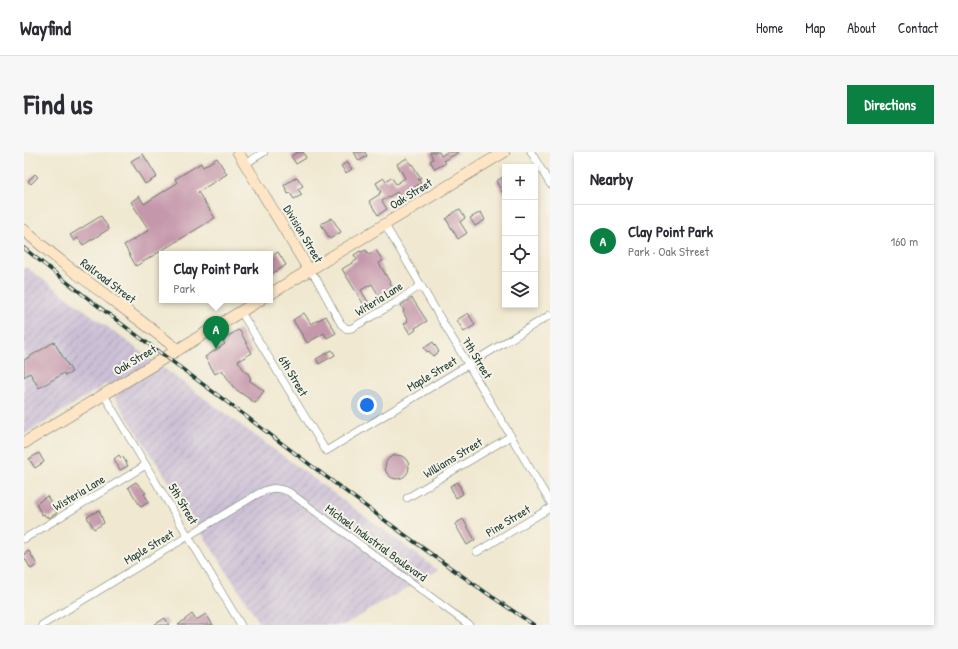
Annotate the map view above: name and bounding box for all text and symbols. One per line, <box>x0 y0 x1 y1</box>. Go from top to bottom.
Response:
text: Wayfind <box>20 15 71 41</box>
text: Home <box>756 18 783 37</box>
text: Map <box>805 18 825 37</box>
text: About <box>847 18 876 37</box>
text: Contact <box>898 18 938 37</box>
text: Find us <box>24 85 93 123</box>
button: Directions <box>847 85 934 124</box>
map controls <box>502 164 538 308</box>
button: + <box>502 164 538 200</box>
text: Nearby <box>590 167 633 190</box>
street label: Oak Street <box>386 173 436 213</box>
button: − <box>502 200 538 236</box>
street label: Division Street <box>280 202 328 266</box>
text: Clay Point Park <box>628 221 713 242</box>
text: A <box>600 232 606 250</box>
text: 160 m <box>890 232 918 250</box>
button: locate <box>502 236 538 272</box>
text: Park · Oak Street <box>628 242 709 260</box>
popup <box>159 251 273 303</box>
street label: Railroad Street <box>77 254 140 308</box>
text: Clay Point Park <box>174 258 259 279</box>
button: layers <box>502 272 538 308</box>
street label: Witeria Lane <box>352 277 406 320</box>
text: Park <box>174 279 195 297</box>
pin: A <box>203 316 229 349</box>
street label: 7th Street <box>458 334 497 382</box>
street label: Oak Street <box>110 340 160 379</box>
street label: 6th Street <box>275 352 313 400</box>
street label: Maple Street <box>404 352 461 395</box>
your location <box>357 395 377 415</box>
street label: Williams Street <box>420 433 486 482</box>
street label: Wisteria Lane <box>50 470 108 515</box>
street label: 5th Street <box>165 480 203 528</box>
street label: Michael Industrial Boulevard <box>322 500 431 585</box>
street label: Pine Street <box>482 500 534 541</box>
street label: Maple Street <box>121 525 178 568</box>

